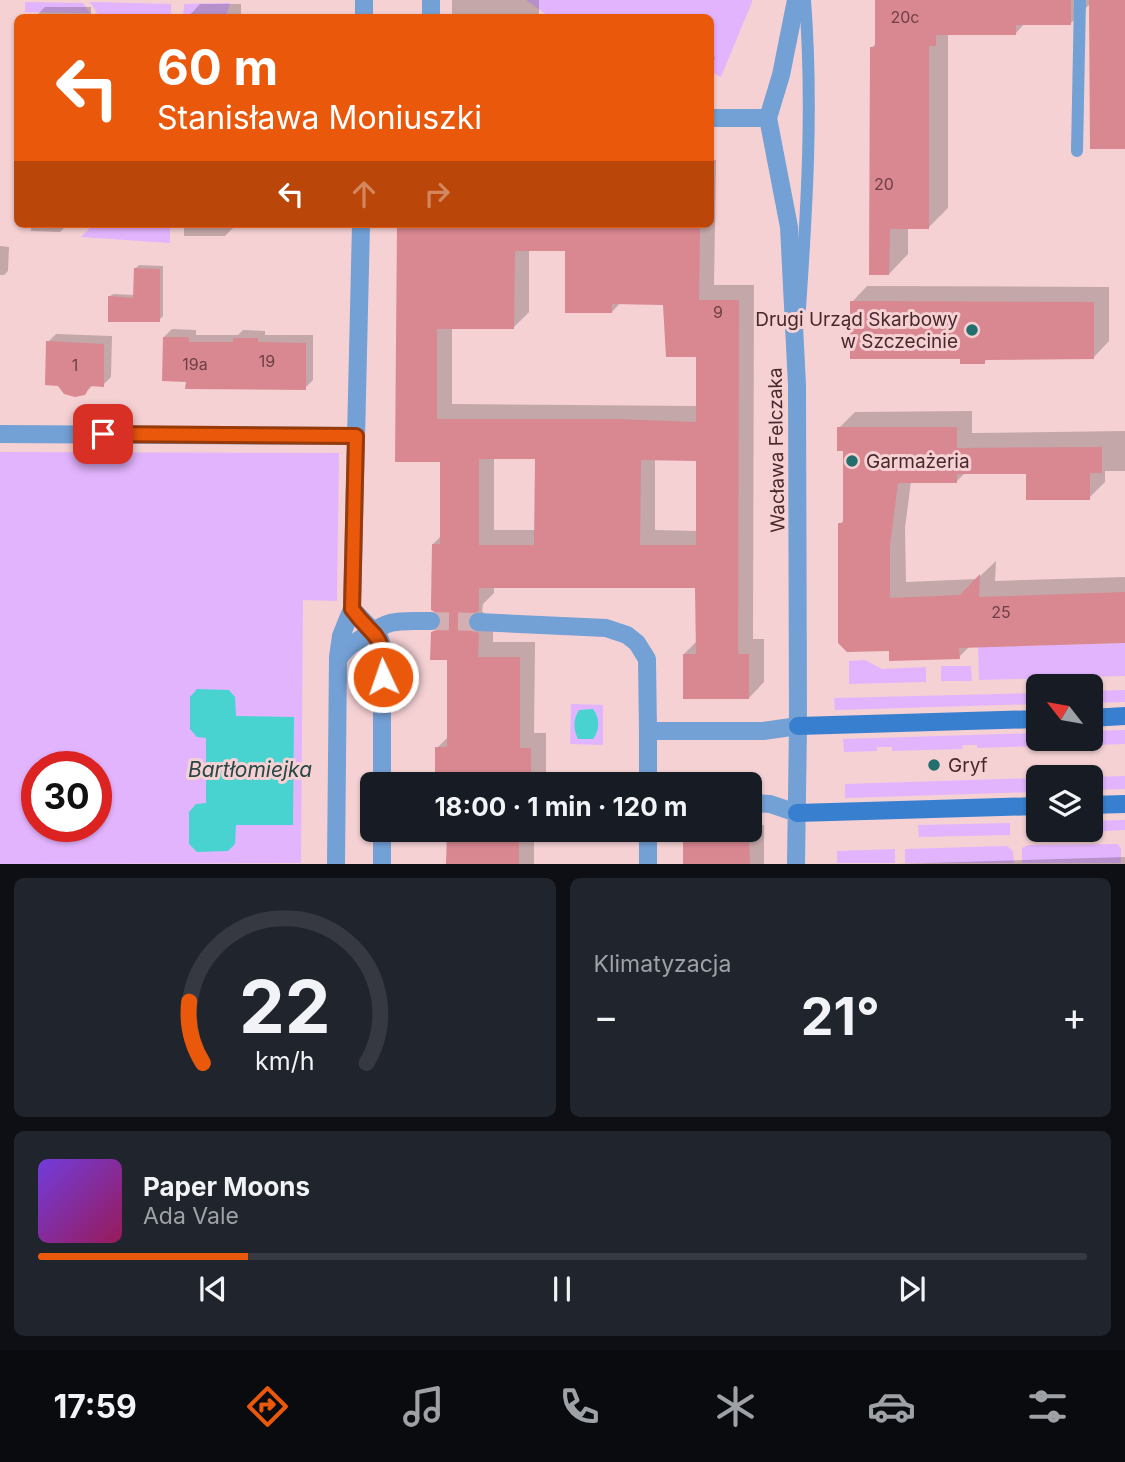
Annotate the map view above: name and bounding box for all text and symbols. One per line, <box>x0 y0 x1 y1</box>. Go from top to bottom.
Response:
house number: 20c <box>891 7 920 27</box>
text: 60 m <box>157 38 278 97</box>
icon: left <box>42 42 133 133</box>
text: Stanisława Moniuszki <box>157 98 482 137</box>
house number: 20 <box>874 174 894 194</box>
icon: left <box>272 175 310 213</box>
icon: ahead <box>345 175 383 213</box>
icon: right <box>418 175 456 213</box>
house number: 9 <box>713 302 723 322</box>
place label: Drugi Urząd Skarbowy w Szczecinie <box>755 308 958 353</box>
marker: Drugi Urząd Skarbowy w Szczecinie <box>964 322 980 338</box>
house number: 19 <box>259 351 275 371</box>
house number: 19a <box>182 354 208 374</box>
house number: 1 <box>72 355 78 375</box>
street label: Wacława Felczaka <box>764 367 789 533</box>
pin <box>73 404 133 464</box>
icon: arrive <box>84 415 122 453</box>
place label: Garmażeria <box>866 450 970 473</box>
marker: Garmażeria <box>844 453 860 469</box>
house number: 25 <box>991 602 1011 622</box>
position arrow <box>346 640 420 714</box>
north arrow <box>1026 674 1102 751</box>
map controls <box>1026 674 1103 842</box>
speed limit sign: 30 <box>21 751 112 842</box>
place label: Gryf <box>948 754 988 777</box>
water label: Bartłomiejka <box>188 757 312 782</box>
marker: Gryf <box>926 757 942 773</box>
button: layers <box>1026 765 1103 842</box>
text: 18:00 · 1 min · 120 m <box>434 791 688 822</box>
text: Klimatyzacja <box>594 950 731 978</box>
text: 22 <box>239 963 331 1052</box>
text: 21° <box>801 985 880 1048</box>
text: − <box>594 993 619 1039</box>
text: + <box>1062 993 1087 1039</box>
text: km/h <box>255 1046 314 1076</box>
text: Paper Moons <box>143 1171 310 1202</box>
text: Ada Vale <box>143 1202 239 1230</box>
icon: previous <box>194 1270 232 1308</box>
icon: pause <box>543 1270 581 1308</box>
icon: next <box>893 1270 931 1308</box>
icon: directions <box>243 1382 292 1431</box>
icon: music <box>399 1382 448 1431</box>
icon: phone <box>555 1382 604 1431</box>
icon: climate <box>711 1382 760 1431</box>
icon: car <box>867 1382 916 1431</box>
icon: filters <box>1023 1382 1072 1431</box>
text: 17:59 <box>53 1387 137 1426</box>

